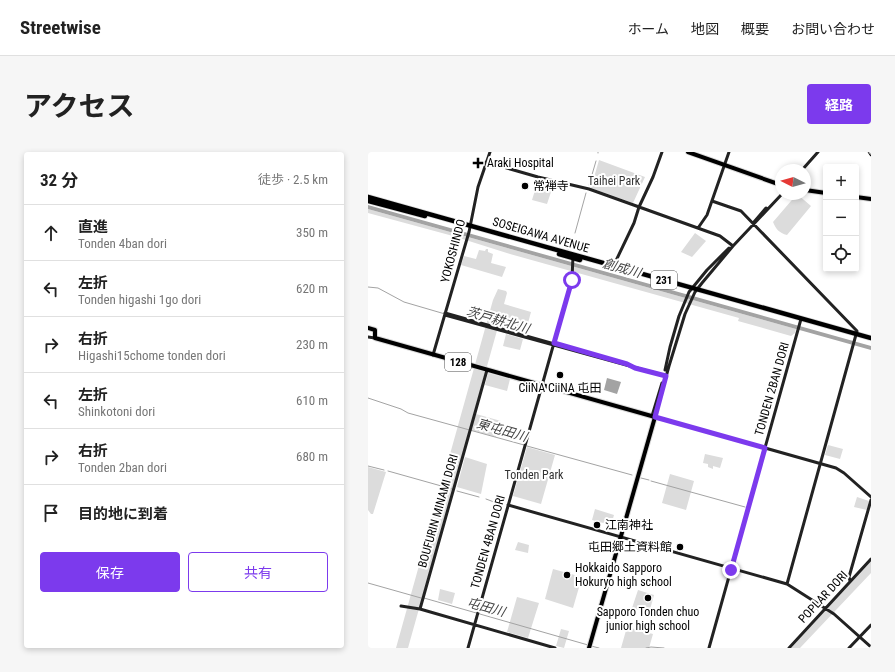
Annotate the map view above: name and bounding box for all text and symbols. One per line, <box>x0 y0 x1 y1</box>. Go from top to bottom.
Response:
text: Streetwise <box>20 16 101 39</box>
text: ホーム <box>627 21 669 37</box>
text: 地図 <box>691 21 719 37</box>
text: 概要 <box>741 21 769 37</box>
text: お問い合わせ <box>791 21 875 37</box>
button: 経路 <box>807 84 871 124</box>
text: アクセス <box>24 90 135 123</box>
place label: Araki Hospital <box>487 156 554 170</box>
marker: Araki Hospital <box>472 157 484 169</box>
north arrow <box>775 164 811 200</box>
map controls <box>823 164 859 272</box>
button: + <box>823 164 859 200</box>
text: 32 分 <box>40 170 78 190</box>
text: 徒歩 · 2.5 km <box>258 172 328 187</box>
park label: Taihei Park <box>588 174 641 188</box>
place label: 常禅寺 <box>533 179 569 193</box>
marker: 常禅寺 <box>520 181 530 191</box>
button: − <box>823 200 859 236</box>
street label: SOSEIGAWA AVENUE <box>491 214 591 256</box>
text: 直進 <box>78 218 108 236</box>
street label: YOKOSHINDO <box>438 218 468 284</box>
icon: ahead <box>40 222 62 244</box>
text: 350 m <box>296 225 328 240</box>
text: Tonden 4ban dori <box>78 236 167 251</box>
button: locate <box>823 236 859 272</box>
water label: 創成川 <box>601 255 645 281</box>
route start <box>563 271 581 289</box>
road number: 231 <box>651 271 677 289</box>
text: 左折 <box>78 274 108 292</box>
icon: left <box>40 278 62 300</box>
text: 620 m <box>296 281 328 296</box>
text: Tonden higashi 1go dori <box>78 292 201 307</box>
water label: 茨戸耕北川 <box>465 304 533 337</box>
text: 右折 <box>78 330 108 348</box>
icon: right <box>40 334 62 356</box>
text: 230 m <box>296 337 328 352</box>
street label: TONDEN 2BAN DORI <box>752 341 792 437</box>
text: Higashi15chome tonden dori <box>78 348 226 363</box>
road number: 128 <box>445 353 471 371</box>
marker: CiiNA CiiNA 屯田 <box>555 370 565 380</box>
place label: CiiNA CiiNA 屯田 <box>518 381 602 395</box>
text: 左折 <box>78 386 108 404</box>
icon: left <box>40 390 62 412</box>
text: 610 m <box>296 393 328 408</box>
text: Shinkotoni dori <box>78 404 155 419</box>
water label: 東屯田川 <box>475 416 531 445</box>
text: 右折 <box>78 442 108 460</box>
icon: right <box>40 446 62 468</box>
text: 680 m <box>296 449 328 464</box>
street label: BOUFURIN MINAMI DORI <box>415 453 461 569</box>
text: Tonden 2ban dori <box>78 460 167 475</box>
park label: Tonden Park <box>504 468 564 482</box>
street label: TONDEN 4BAN DORI <box>468 494 508 590</box>
icon: arrive <box>40 502 62 524</box>
text: 目的地に到着 <box>78 505 168 523</box>
place label: 江南神社 <box>605 518 653 532</box>
marker: 江南神社 <box>592 520 602 530</box>
place label: 屯田郷土資料館 <box>588 540 672 554</box>
marker: 屯田郷土資料館 <box>675 542 685 552</box>
button: 保存 <box>40 552 180 592</box>
button: 共有 <box>188 552 328 592</box>
place label: Hokkaido Sapporo Hokuryo high school <box>575 561 672 589</box>
route end <box>722 561 740 579</box>
street label: POPLAR DORI <box>795 568 851 626</box>
marker: Hokkaido Sapporo Hokuryo high school <box>562 570 572 580</box>
marker: Sapporo Tonden chuo junior high school <box>643 593 653 603</box>
water label: 屯田川 <box>465 594 509 620</box>
place label: Sapporo Tonden chuo junior high school <box>597 605 699 633</box>

